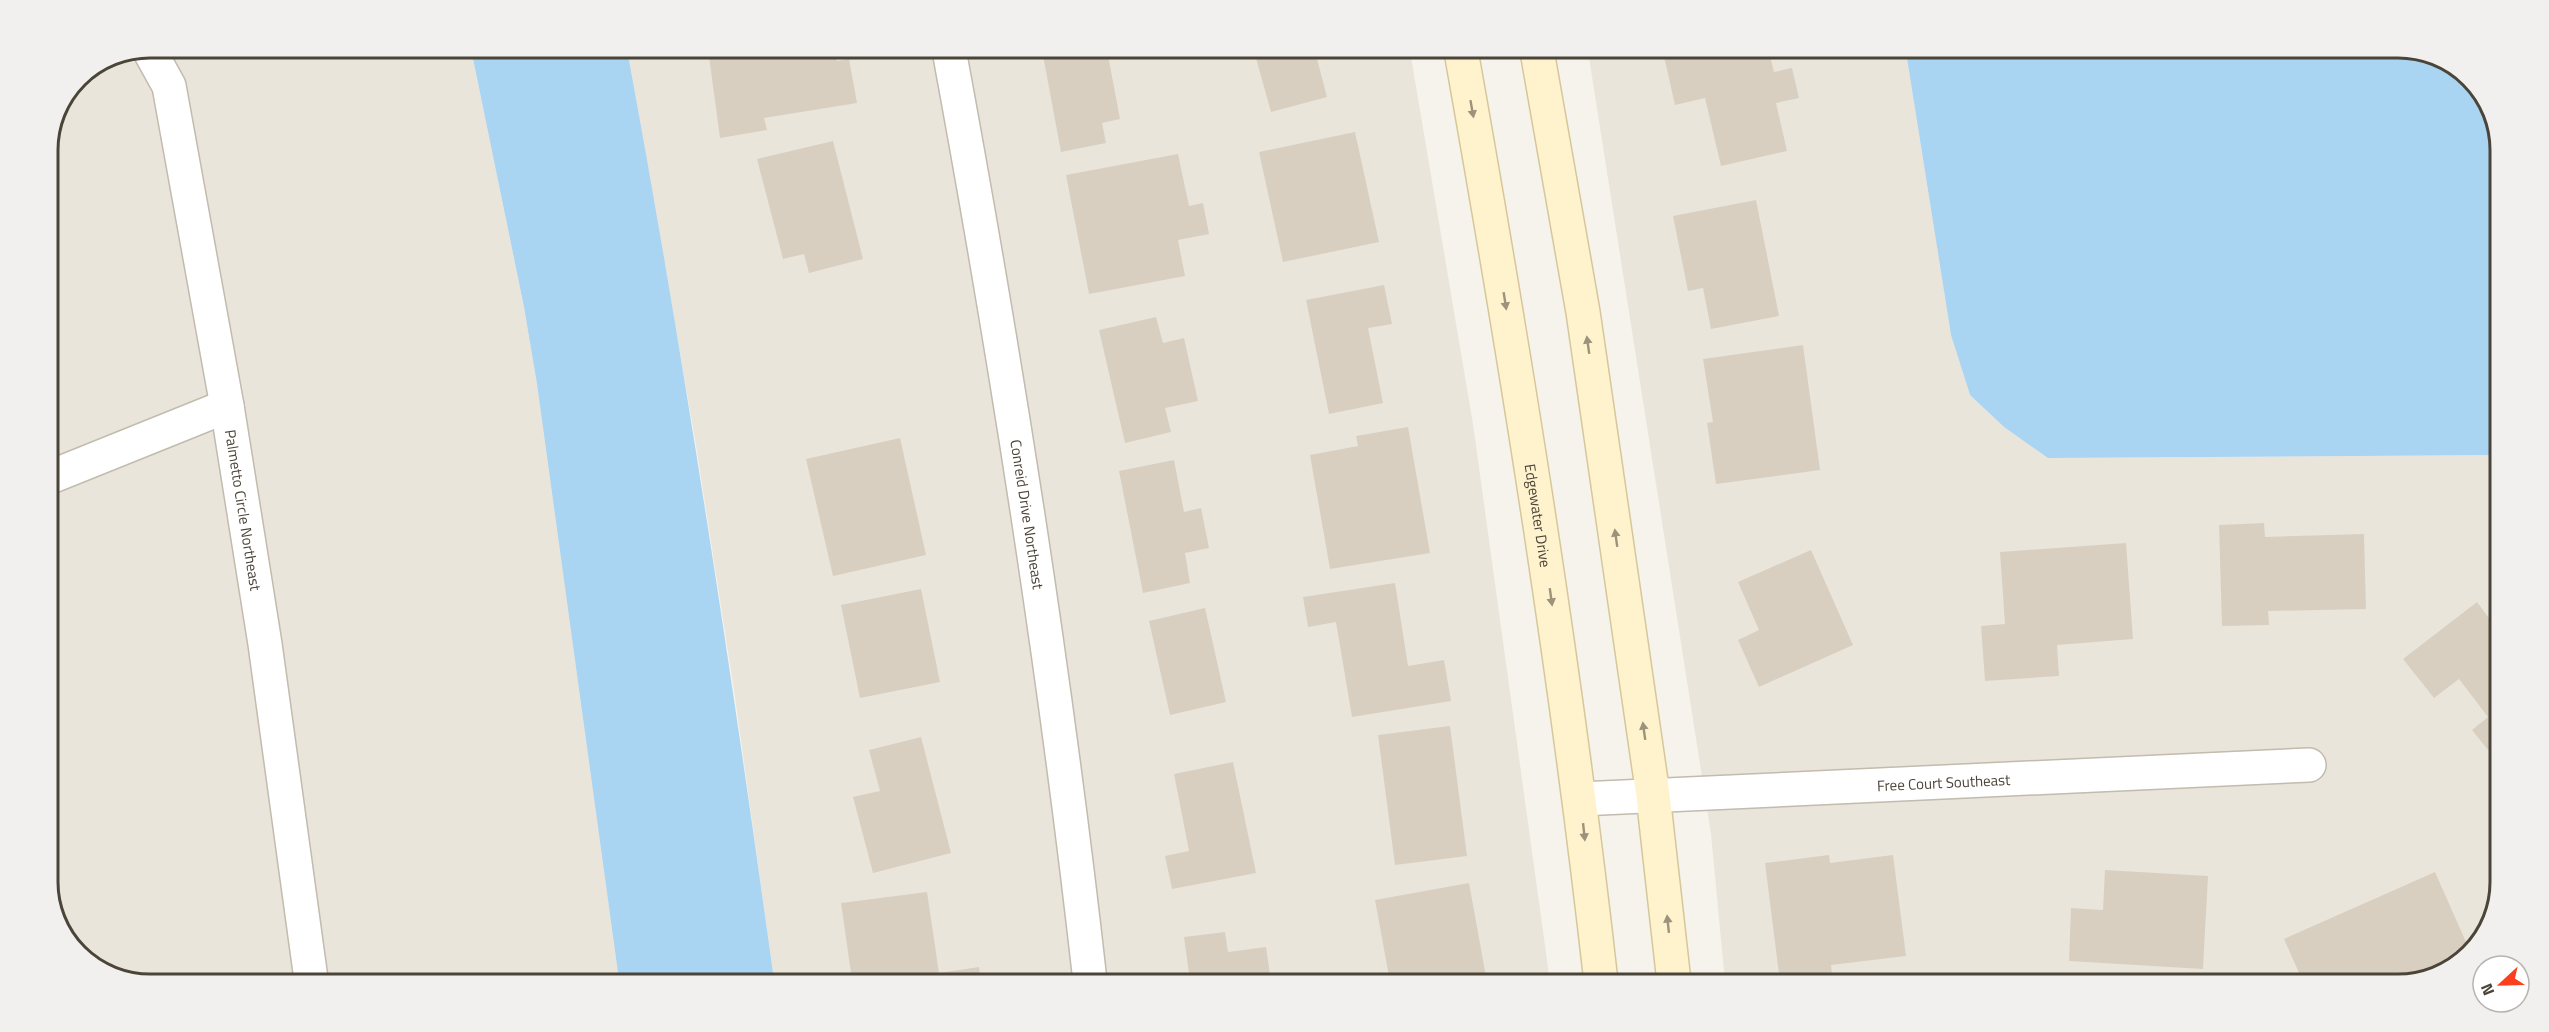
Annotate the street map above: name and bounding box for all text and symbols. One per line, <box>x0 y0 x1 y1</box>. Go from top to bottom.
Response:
one-way arrow <box>1467 99 1476 118</box>
one-way arrow <box>1500 292 1509 311</box>
one-way arrow <box>1584 335 1593 354</box>
street label: Palmetto Circle Northeast <box>219 428 268 593</box>
street label: Conreid Drive Northeast <box>1005 438 1051 592</box>
street label: Edgewater Drive <box>1519 462 1558 569</box>
one-way arrow <box>1612 528 1621 547</box>
one-way arrow <box>1546 588 1555 607</box>
one-way arrow <box>1640 721 1649 740</box>
street label: Free Court Southeast <box>1876 767 2012 797</box>
one-way arrow <box>1579 823 1589 842</box>
one-way arrow <box>1663 915 1672 934</box>
north arrow <box>2471 954 2531 1014</box>
text: N <box>2474 980 2500 999</box>

